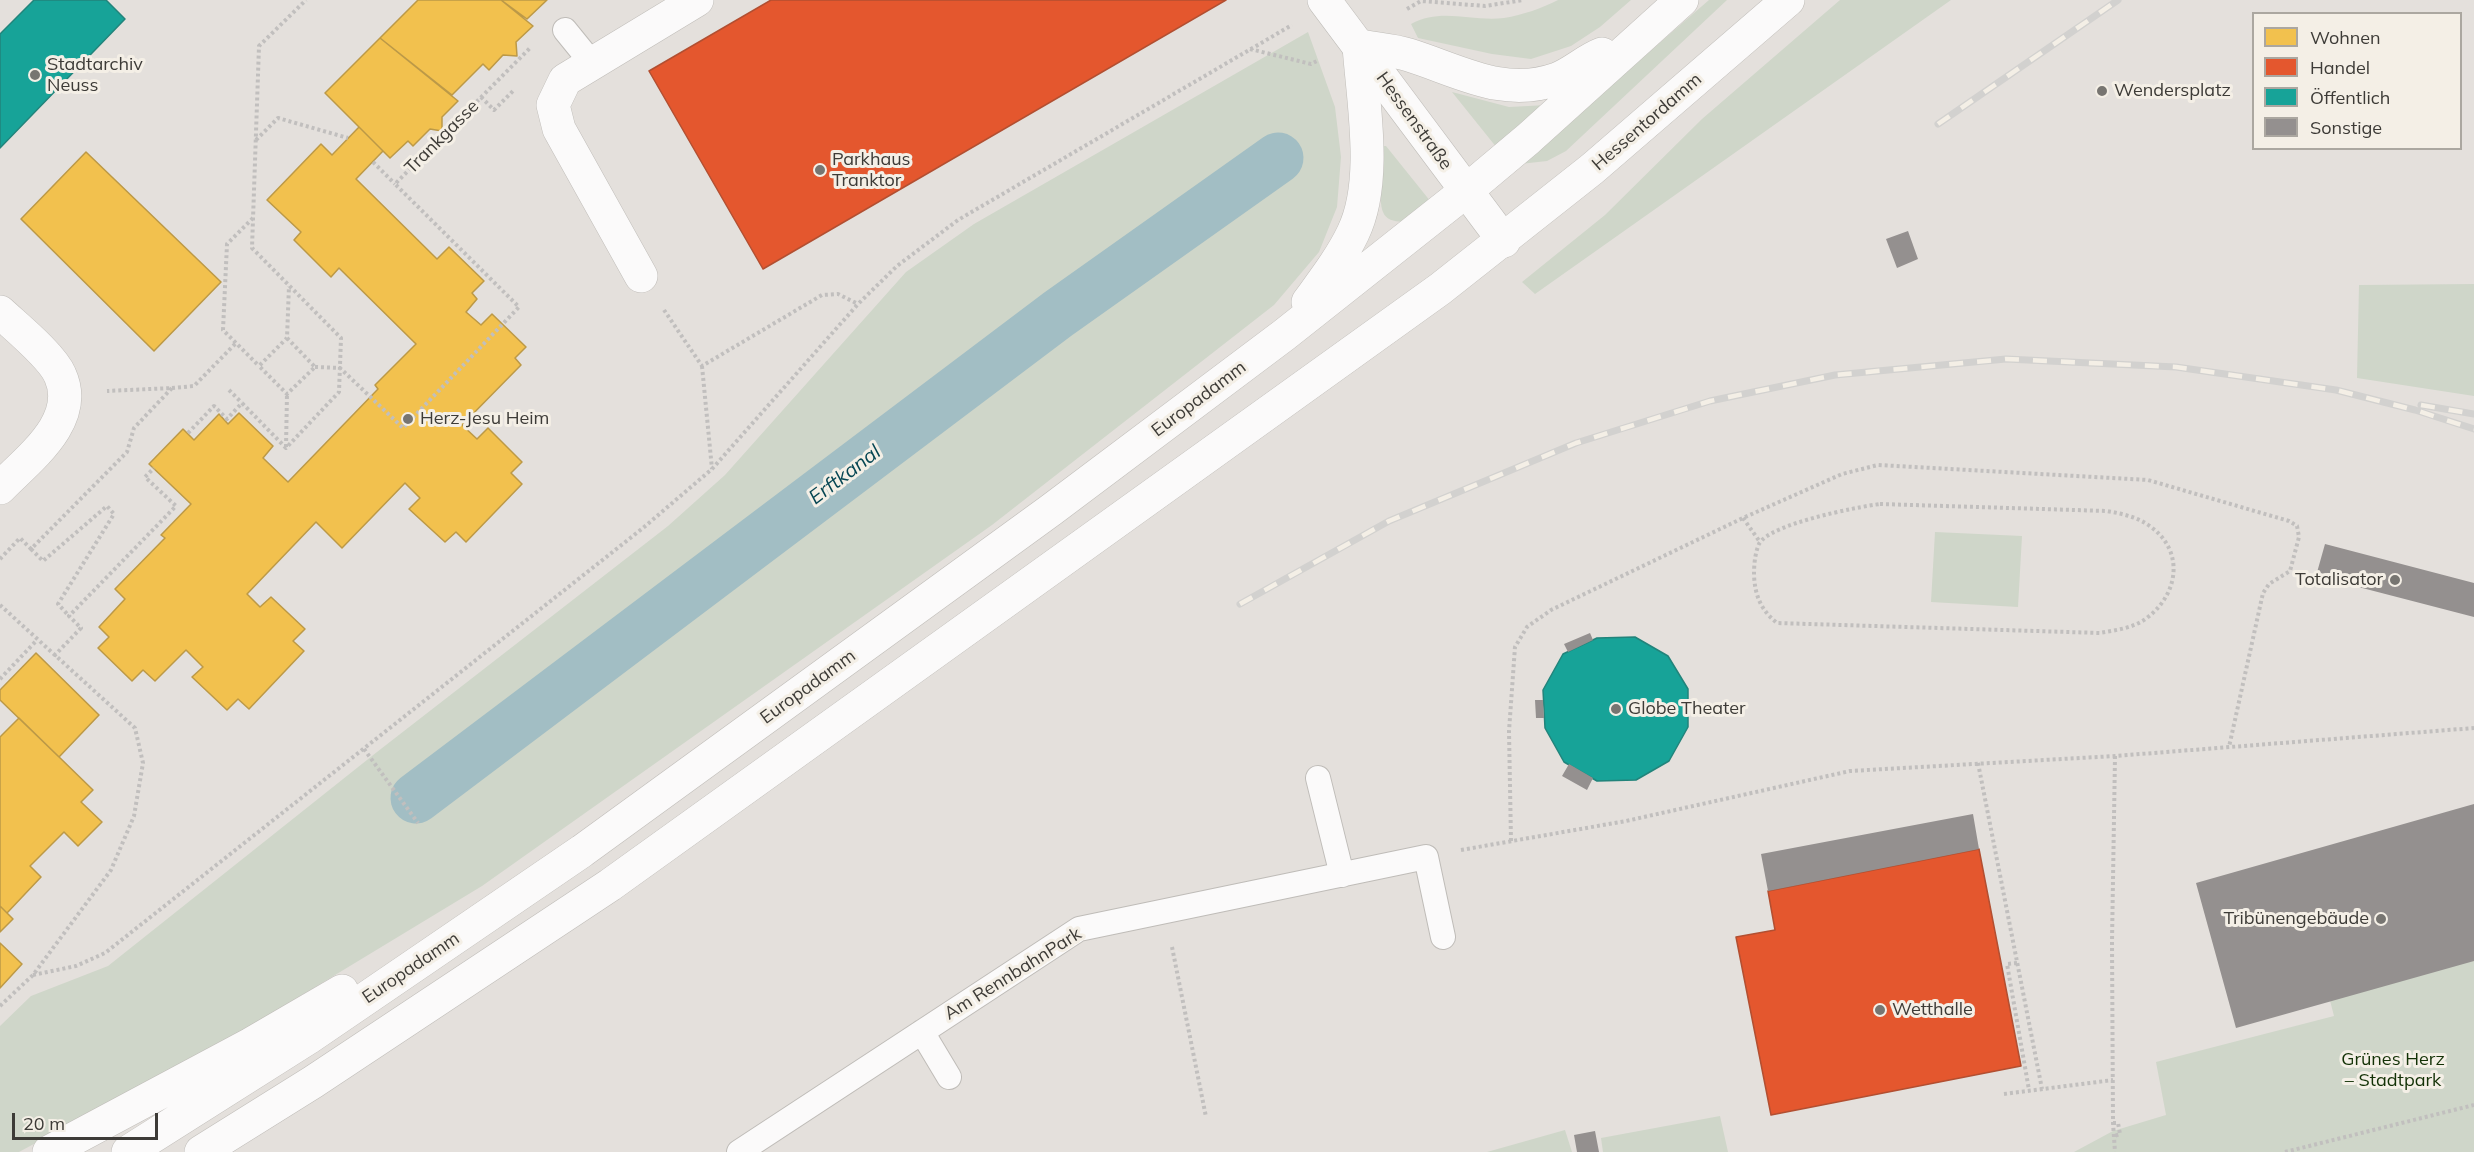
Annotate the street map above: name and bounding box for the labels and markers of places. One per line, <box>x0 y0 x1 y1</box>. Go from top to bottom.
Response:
place label: Stadtarchiv Neuss <box>47 54 143 97</box>
marker: Stadtarchiv Neuss <box>28 68 42 82</box>
place label: Wendersplatz <box>2114 80 2231 102</box>
marker: Wendersplatz <box>2095 84 2109 98</box>
place label: Parkhaus Tranktor <box>832 149 911 192</box>
marker: Parkhaus Tranktor <box>813 163 827 177</box>
place label: Herz-Jesu Heim <box>420 408 549 430</box>
marker: Herz-Jesu Heim <box>401 412 415 426</box>
place label: Totalisator <box>2295 569 2383 591</box>
marker: Totalisator <box>2388 573 2402 587</box>
place label: Globe Theater <box>1628 698 1746 720</box>
marker: Globe Theater <box>1609 702 1623 716</box>
place label: Tribünengebäude <box>2223 908 2369 930</box>
marker: Tribünengebäude <box>2374 912 2388 926</box>
place label: Wetthalle <box>1892 999 1973 1021</box>
marker: Wetthalle <box>1873 1003 1887 1017</box>

